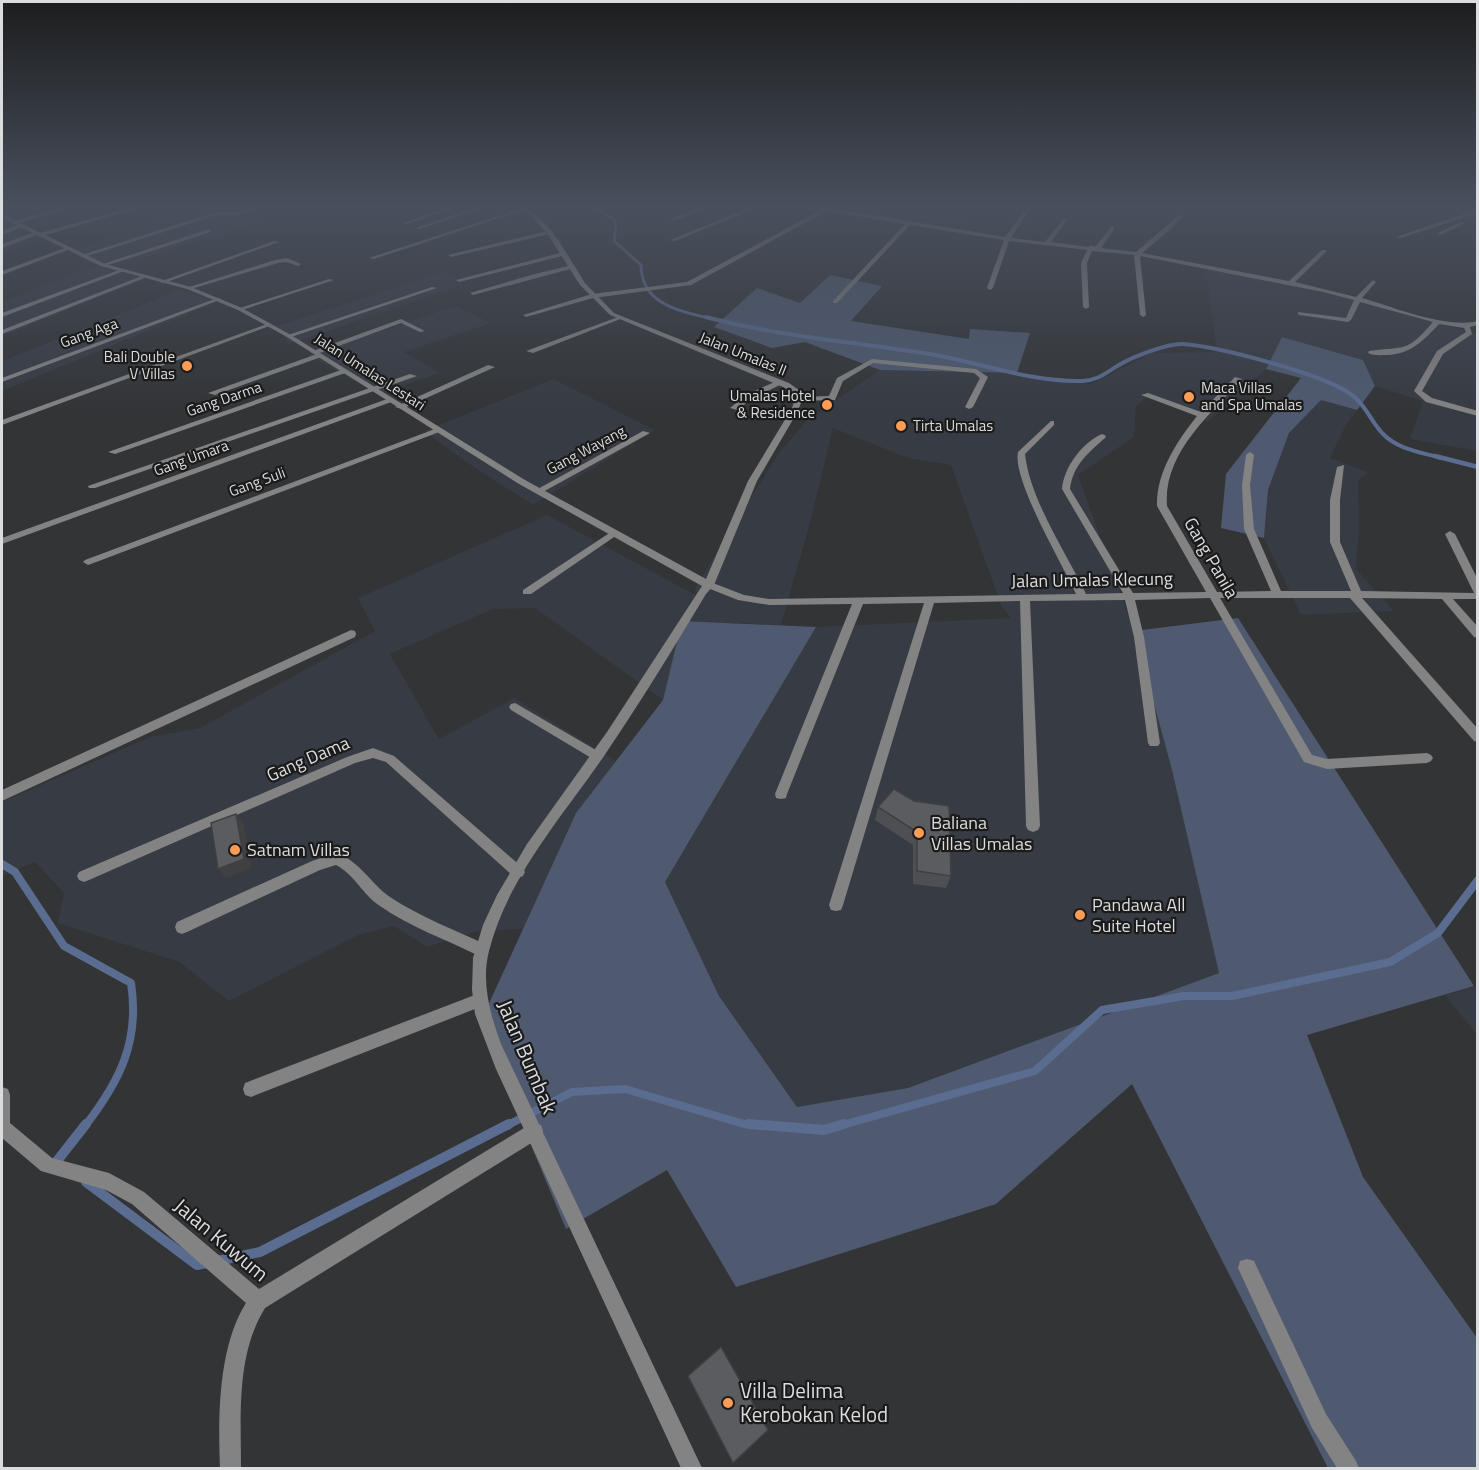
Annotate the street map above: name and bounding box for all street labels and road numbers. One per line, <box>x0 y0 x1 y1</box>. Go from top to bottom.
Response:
street label: Gang Aga <box>57 311 121 354</box>
street label: Jalan Umalas II <box>696 326 790 382</box>
street label: Jalan Umalas Lestari <box>310 327 430 416</box>
street label: Gang Darma <box>183 375 265 422</box>
street label: Gang Wayang <box>542 419 630 480</box>
street label: Gang Umara <box>150 433 232 482</box>
street label: Gang Suli <box>225 461 288 502</box>
street label: Gang Panila <box>1177 512 1245 603</box>
street label: Jalan Umalas Klecung <box>1011 565 1173 594</box>
street label: Gang Dama <box>262 729 353 788</box>
street label: Jalan Bumbak <box>490 995 566 1119</box>
street label: Jalan Kuwum <box>167 1190 276 1289</box>

